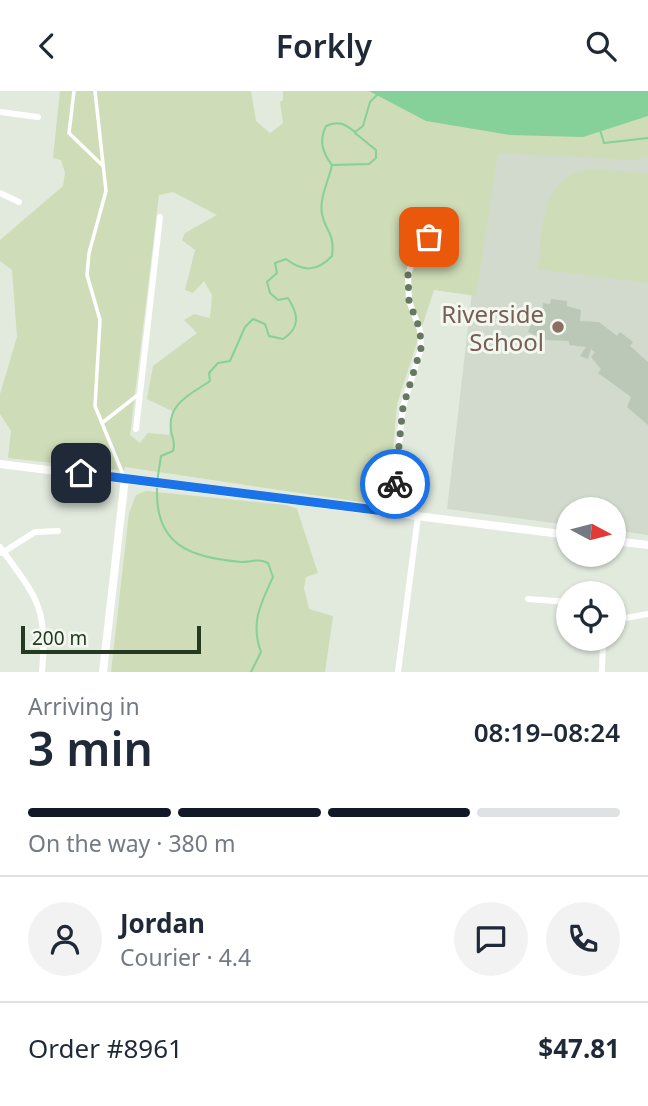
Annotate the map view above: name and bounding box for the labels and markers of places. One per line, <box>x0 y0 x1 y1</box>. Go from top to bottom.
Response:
pin <box>399 207 459 267</box>
place label: Riverside School <box>441 297 544 358</box>
marker: Riverside School <box>550 319 566 335</box>
pin <box>51 443 111 503</box>

